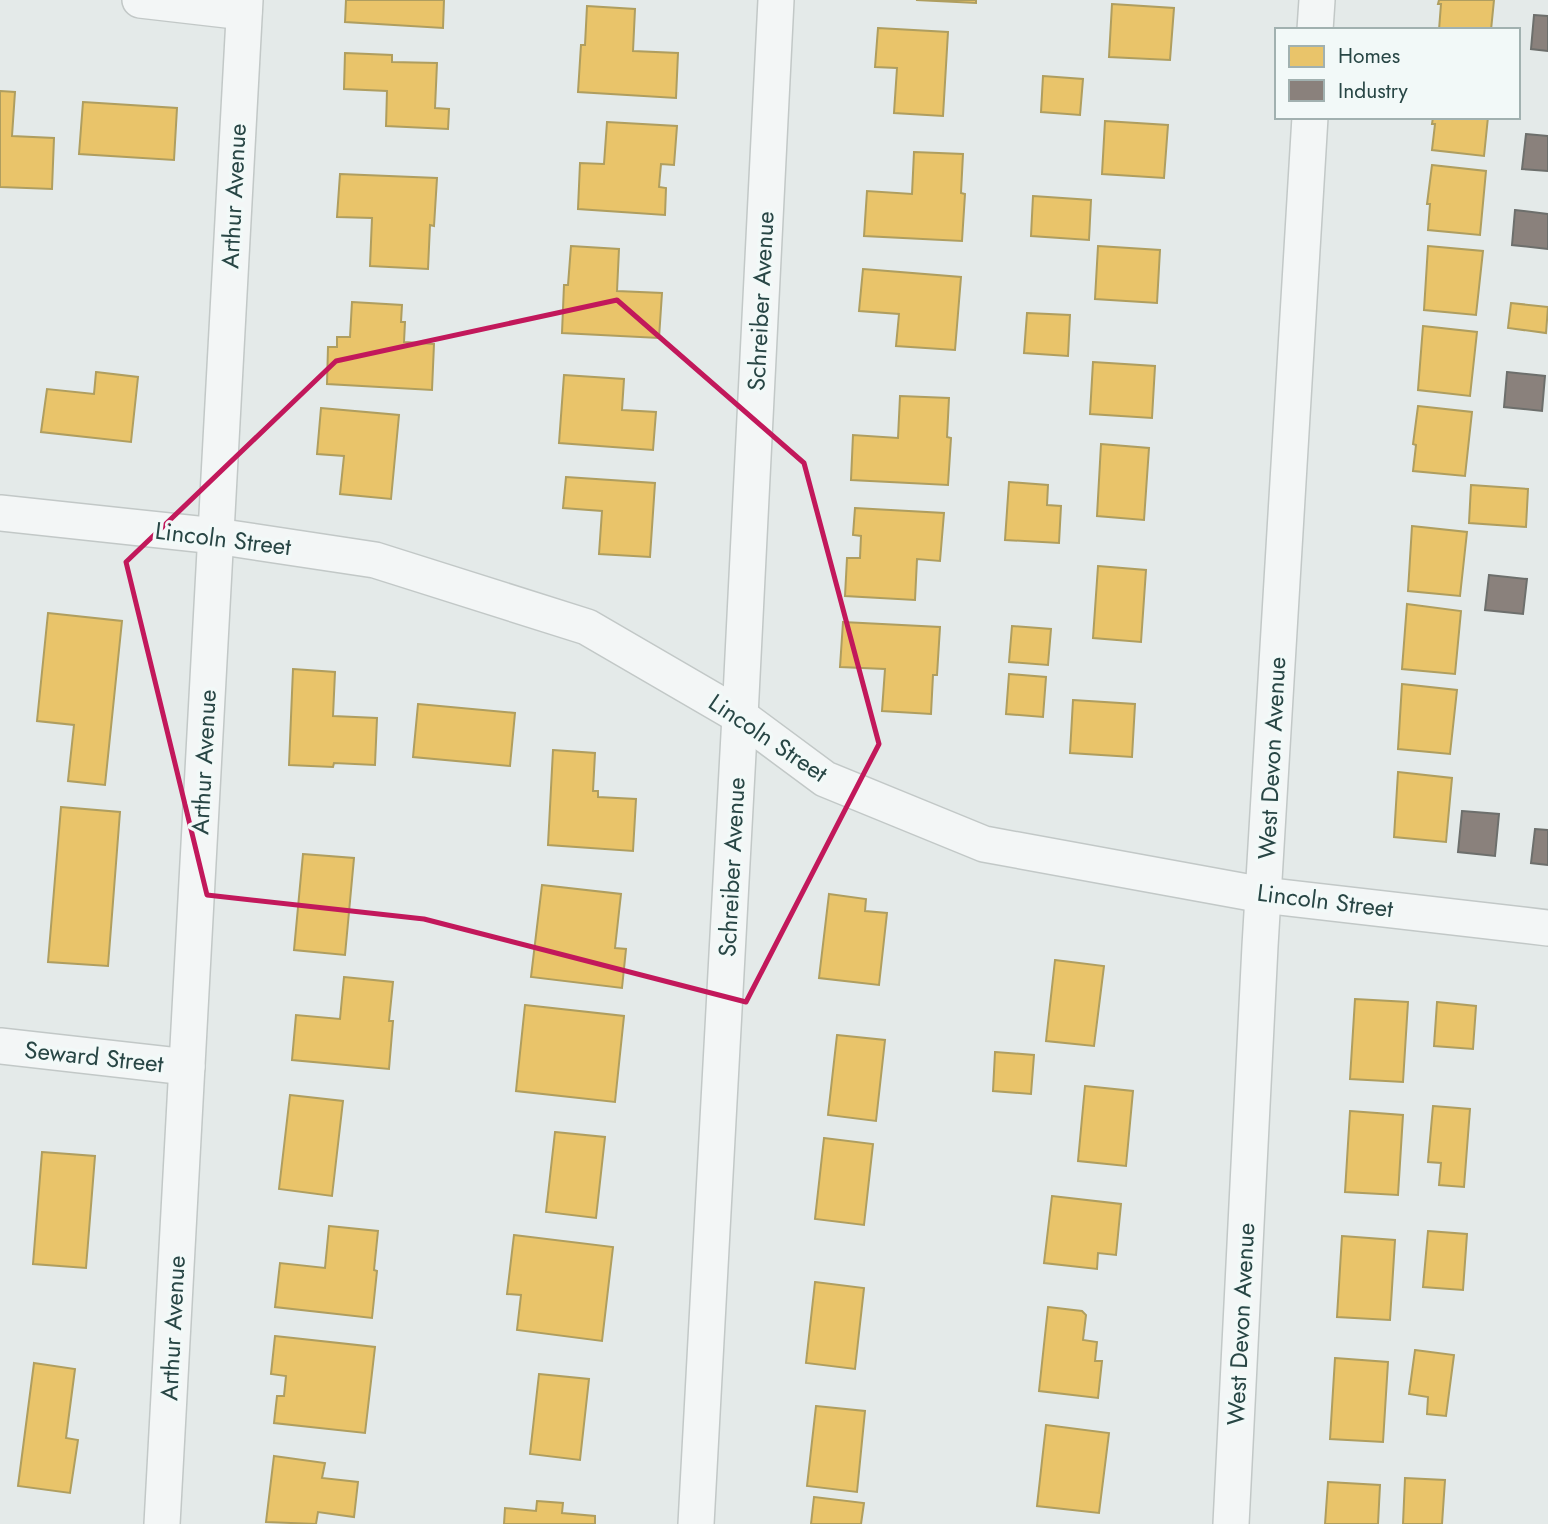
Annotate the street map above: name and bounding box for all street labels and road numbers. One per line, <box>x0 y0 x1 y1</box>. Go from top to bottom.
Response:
street label: Arthur Avenue <box>212 123 255 269</box>
street label: Schreiber Avenue <box>738 210 783 392</box>
street label: Lincoln Street <box>153 513 293 564</box>
street label: West Devon Avenue <box>1249 656 1294 860</box>
street label: Lincoln Street <box>702 685 835 790</box>
street label: Arthur Avenue <box>182 689 225 835</box>
street label: Schreiber Avenue <box>709 776 754 958</box>
street label: Lincoln Street <box>1255 875 1395 926</box>
street label: Seward Street <box>23 1032 165 1081</box>
street label: West Devon Avenue <box>1218 1222 1263 1426</box>
street label: Arthur Avenue <box>151 1255 194 1401</box>

